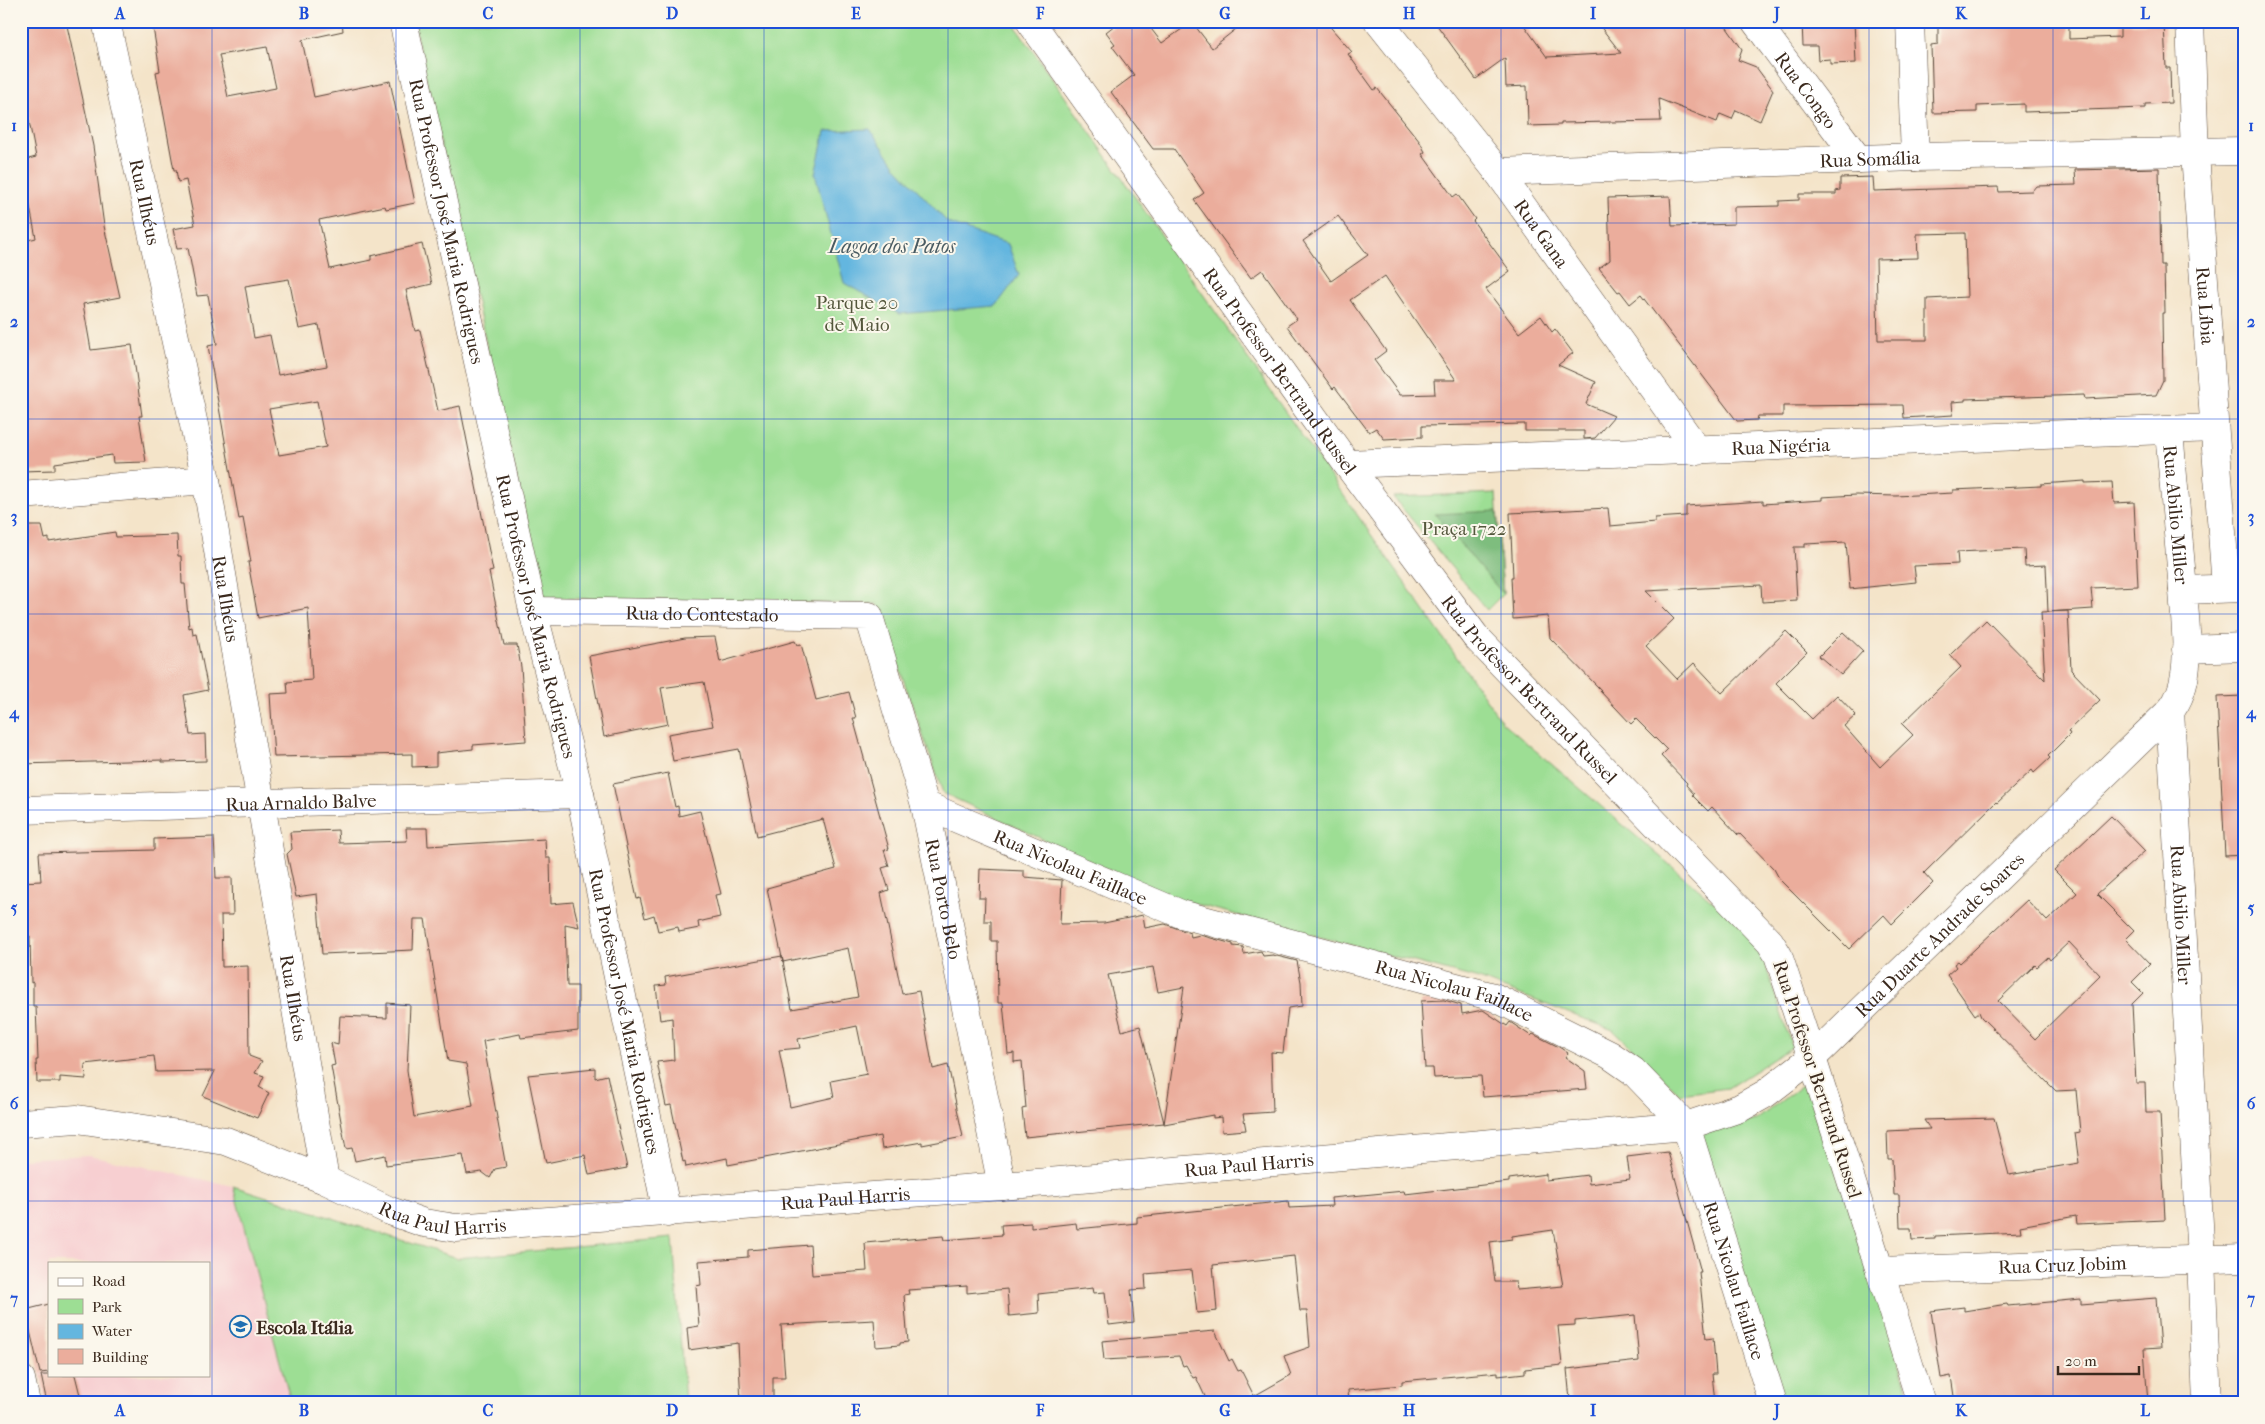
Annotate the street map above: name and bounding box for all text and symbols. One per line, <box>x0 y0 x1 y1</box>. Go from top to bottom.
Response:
text: A <box>114 4 126 23</box>
text: B <box>299 4 309 23</box>
text: C <box>483 4 494 23</box>
text: D <box>666 4 678 23</box>
text: E <box>851 4 861 23</box>
text: F <box>1035 4 1045 23</box>
text: G <box>1219 4 1231 23</box>
text: H <box>1403 4 1416 23</box>
text: I <box>1590 4 1597 23</box>
text: J <box>1772 4 1780 24</box>
text: K <box>1955 4 1968 23</box>
text: L <box>2140 4 2150 23</box>
street label: Rua Congo <box>1770 48 1842 134</box>
street label: Rua Professor José Maria Rodrigues <box>404 77 488 366</box>
text: 1 <box>11 116 17 135</box>
text: 1 <box>2248 116 2254 135</box>
street label: Rua Somália <box>1819 147 1921 172</box>
street label: Rua Ilhéus <box>124 157 164 247</box>
street label: Rua Gana <box>1509 195 1573 272</box>
water label: Lagoa dos Patos <box>827 235 956 258</box>
street label: Rua Professor Bertrand Russel <box>1198 264 1361 479</box>
street label: Rua Líbia <box>2191 266 2219 346</box>
park label: Parque 20 de Maio <box>816 292 898 336</box>
text: 2 <box>10 312 18 331</box>
text: 2 <box>2247 312 2255 331</box>
street label: Rua Nigéria <box>1731 434 1831 460</box>
street label: Rua Abilio Miller <box>2158 444 2193 586</box>
street label: Rua Professor José Maria Rodrigues <box>491 472 580 761</box>
text: 3 <box>11 507 17 527</box>
text: 3 <box>2248 507 2254 527</box>
park label: Praça 1722 <box>1422 518 1507 540</box>
street label: Rua Ilhéus <box>207 554 243 644</box>
street label: Rua Professor Bertrand Russel <box>1436 591 1621 789</box>
street label: Rua do Contestado <box>625 602 779 627</box>
text: 4 <box>8 703 20 723</box>
text: 4 <box>2245 703 2257 723</box>
street label: Rua Arnaldo Balve <box>225 790 377 816</box>
street label: Rua Nicolau Faillace <box>990 825 1150 910</box>
street label: Rua Porto Belo <box>920 837 966 962</box>
street label: Rua Abilio Miller <box>2166 844 2196 986</box>
street label: Rua Duarte Andrade Soares <box>1851 848 2029 1022</box>
street label: Rua Professor José Maria Rodrigues <box>584 866 665 1156</box>
text: 5 <box>11 898 18 917</box>
text: 5 <box>2248 898 2255 917</box>
street label: Rua Ilhéus <box>275 953 311 1043</box>
street label: Rua Nicolau Faillace <box>1372 956 1537 1027</box>
street label: Rua Professor Bertrand Russel <box>1768 958 1866 1201</box>
text: 6 <box>10 1094 19 1113</box>
text: 6 <box>2247 1094 2256 1113</box>
street label: Rua Paul Harris <box>1183 1149 1315 1182</box>
street label: Rua Paul Harris <box>780 1183 911 1215</box>
street label: Rua Paul Harris <box>375 1197 507 1240</box>
street label: Rua Nicolau Faillace <box>1698 1199 1769 1363</box>
street label: Rua Cruz Jobim <box>1998 1252 2127 1279</box>
legend <box>48 1262 210 1376</box>
text: Road <box>92 1272 126 1290</box>
text: 7 <box>9 1289 18 1308</box>
text: 7 <box>2246 1289 2255 1308</box>
text: Park <box>92 1298 122 1316</box>
school or university icon: Escola Itália <box>228 1315 252 1339</box>
place label: Escola Itália <box>256 1317 354 1339</box>
text: Water <box>91 1322 132 1340</box>
scale bar <box>2058 1344 2139 1376</box>
text: Building <box>92 1348 149 1366</box>
text: 20 m <box>2065 1352 2097 1370</box>
text: A <box>114 1401 126 1420</box>
text: B <box>299 1401 309 1420</box>
text: C <box>483 1401 494 1420</box>
text: D <box>666 1401 678 1420</box>
text: E <box>851 1401 861 1420</box>
text: F <box>1035 1401 1045 1420</box>
text: G <box>1219 1401 1231 1420</box>
text: H <box>1403 1401 1416 1420</box>
text: I <box>1590 1401 1597 1420</box>
text: J <box>1772 1401 1780 1421</box>
text: K <box>1955 1401 1968 1420</box>
text: L <box>2140 1401 2150 1420</box>

